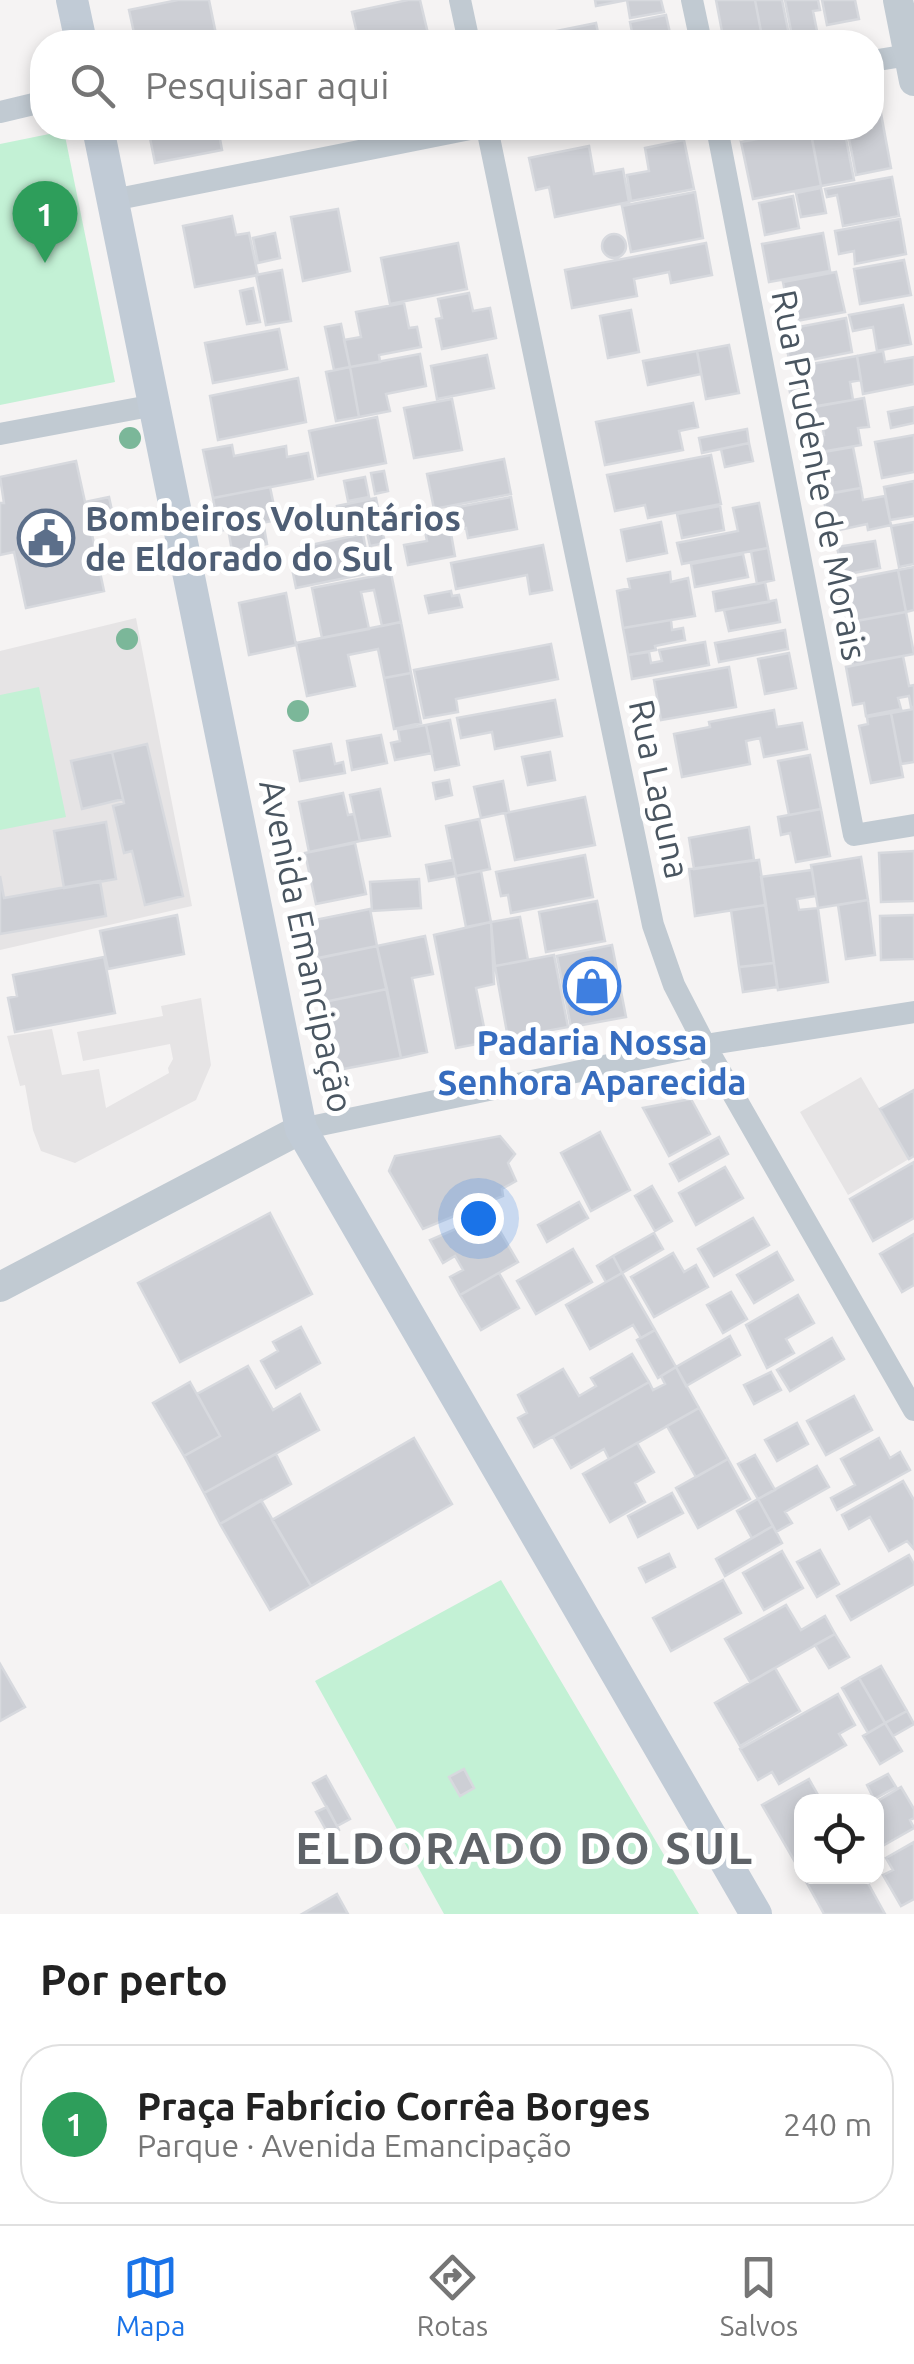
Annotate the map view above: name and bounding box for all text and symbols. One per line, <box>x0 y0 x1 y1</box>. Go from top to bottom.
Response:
search box <box>30 30 884 140</box>
icon: search <box>65 58 120 113</box>
text: Pesquisar aqui <box>145 64 389 106</box>
pin: 1 <box>12 180 78 263</box>
street label: Rua Prudente de Morais <box>764 286 876 664</box>
place label: Bombeiros Voluntários de Eldorado do Sul <box>85 498 461 578</box>
public building icon: Bombeiros Voluntários de Eldorado do Sul <box>16 508 76 568</box>
street label: Rua Laguna <box>622 696 698 882</box>
street label: Avenida Emancipação <box>252 776 362 1116</box>
shop icon: Padaria Nossa Senhora Aparecida <box>562 956 622 1016</box>
place label: Padaria Nossa Senhora Aparecida <box>437 1022 747 1102</box>
your location <box>453 1193 504 1244</box>
map controls <box>794 1794 884 1884</box>
button: locate <box>794 1794 884 1884</box>
district label: ELDORADO DO SUL <box>295 1822 755 1873</box>
text: Por perto <box>40 1956 228 2003</box>
text: Praça Fabrício Corrêa Borges <box>137 2085 650 2127</box>
text: 1 <box>65 2106 84 2142</box>
text: 240 m <box>783 2106 872 2142</box>
text: Parque · Avenida Emancipação <box>137 2127 572 2163</box>
tab: Mapa <box>116 2250 185 2341</box>
tab: Rotas <box>417 2250 488 2341</box>
tab: Salvos <box>720 2250 798 2341</box>

